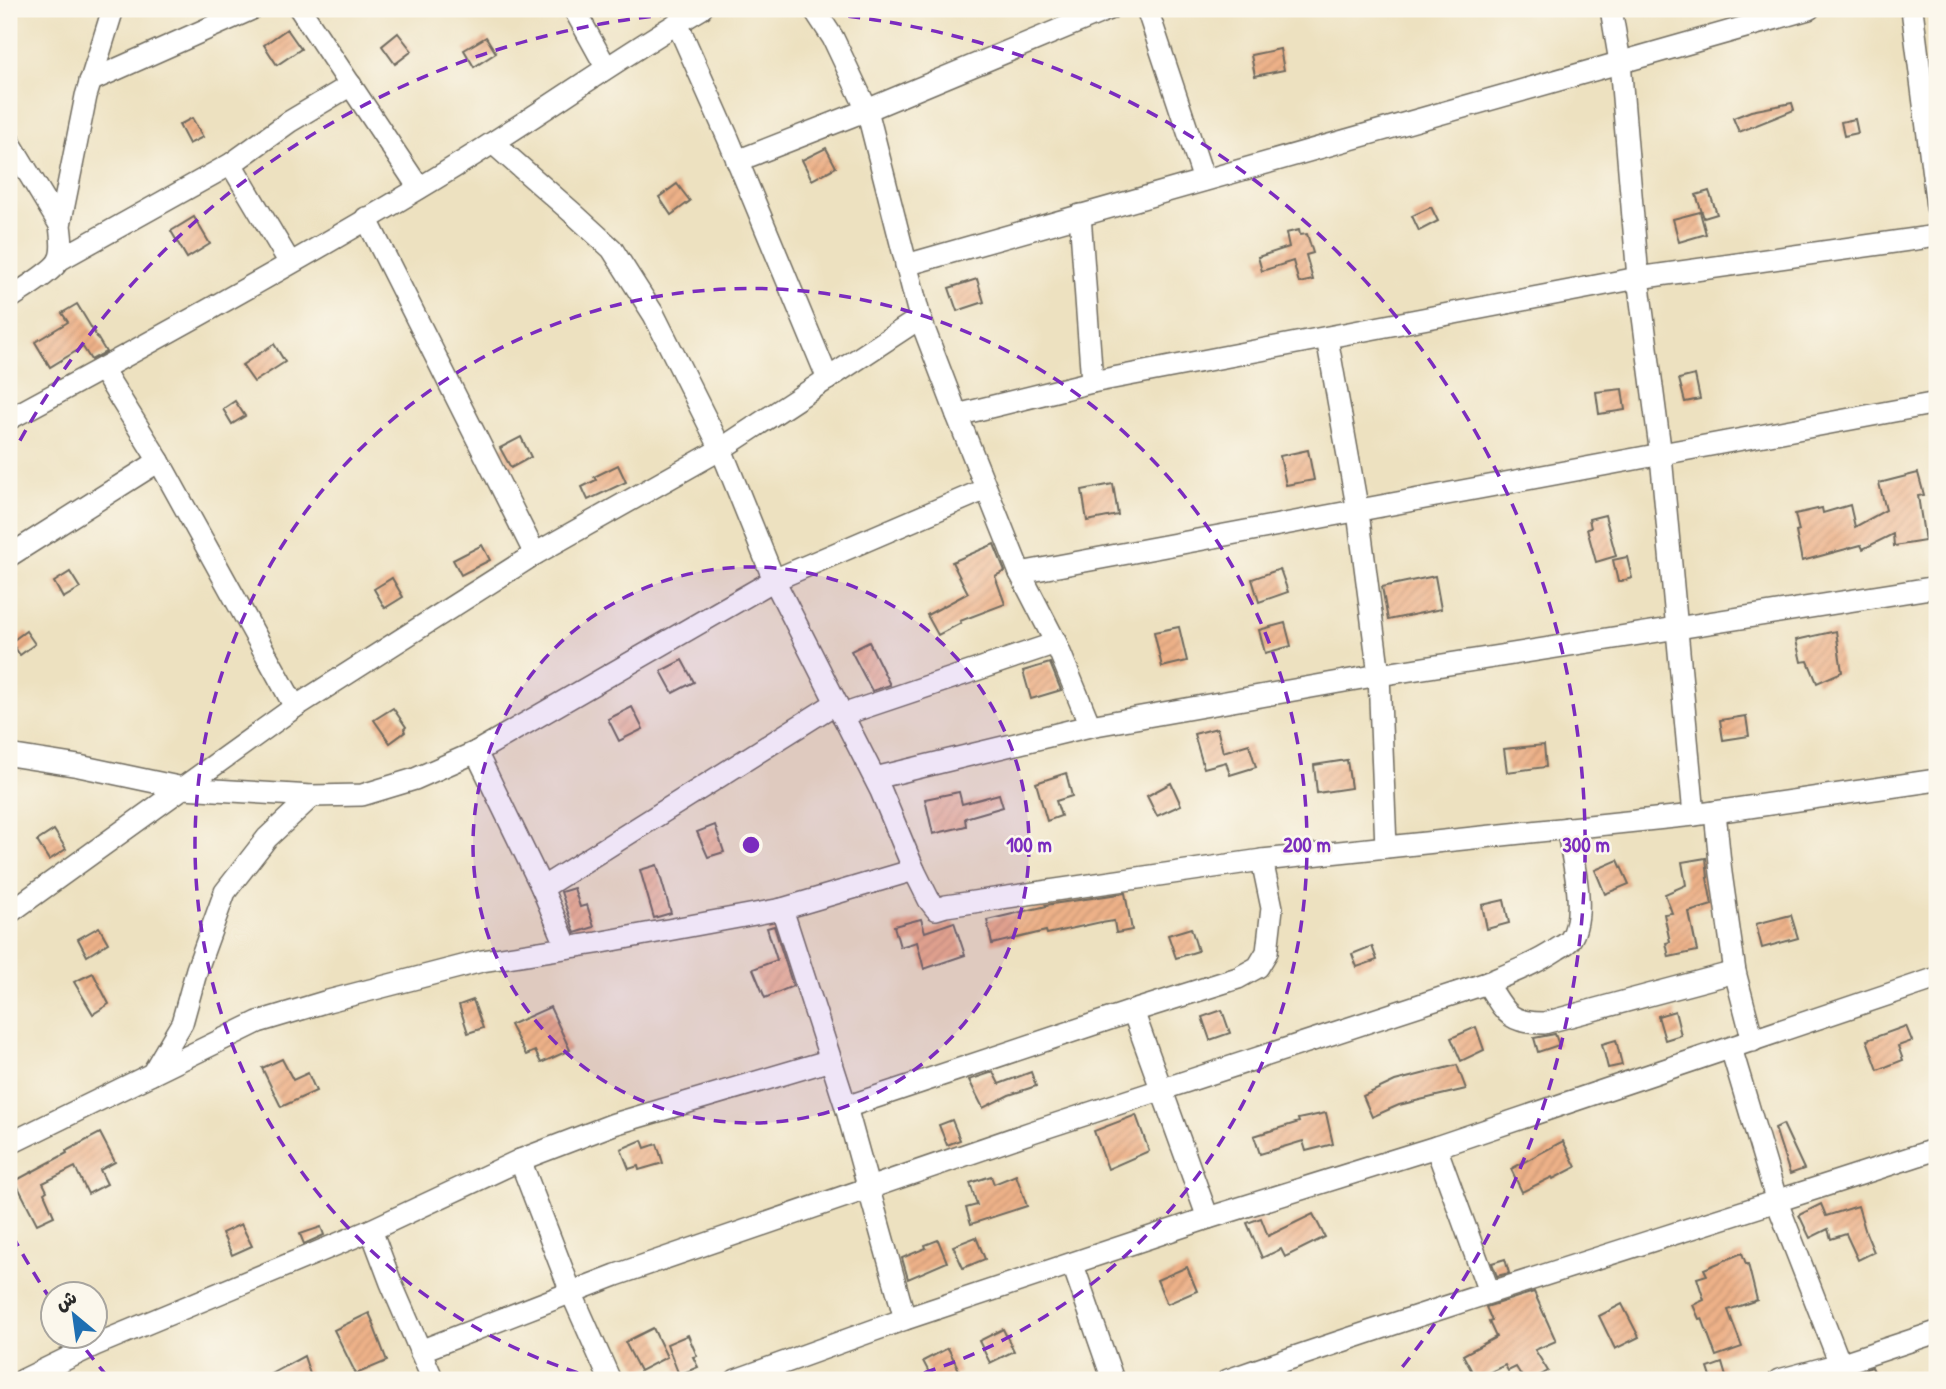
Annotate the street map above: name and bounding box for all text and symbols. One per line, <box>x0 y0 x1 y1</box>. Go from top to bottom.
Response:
text: 100 m <box>1006 830 1052 859</box>
text: 200 m <box>1283 830 1331 859</box>
text: 300 m <box>1562 830 1610 859</box>
centre of rings <box>739 833 763 857</box>
north arrow <box>38 1280 108 1350</box>
text: ش <box>50 1284 81 1317</box>

